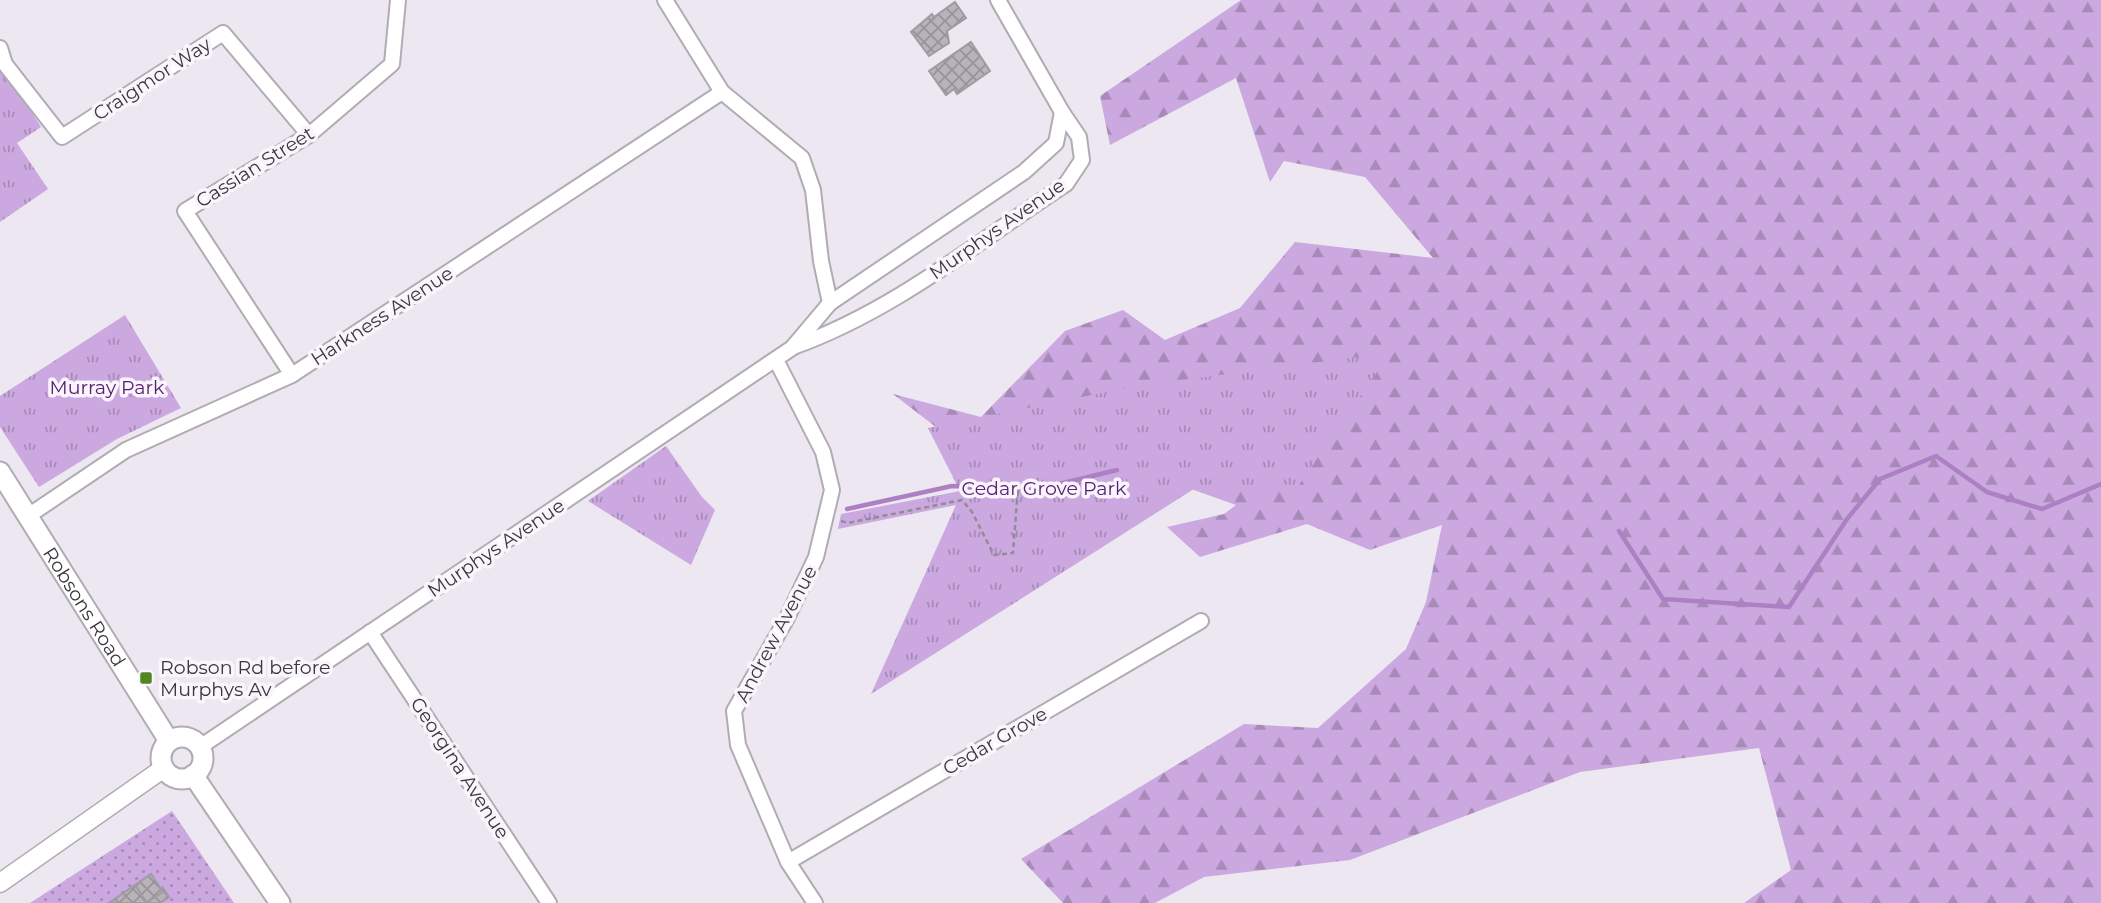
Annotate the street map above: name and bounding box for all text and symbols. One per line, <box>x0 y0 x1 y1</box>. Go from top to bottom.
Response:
street label: Craigmor Way <box>89 32 216 126</box>
street label: Cassian Street <box>192 121 318 212</box>
street label: Murphys Avenue <box>925 174 1069 284</box>
street label: Harkness Avenue <box>307 261 457 371</box>
park label: Murray Park <box>50 376 165 399</box>
park label: Cedar Grove Park <box>962 477 1127 500</box>
street label: Murphys Avenue <box>423 494 569 602</box>
street label: Robsons Road <box>39 543 131 671</box>
street label: Andrew Avenue <box>730 562 822 706</box>
place label: Robson Rd before Murphys Av <box>160 656 331 701</box>
marker: Robson Rd before Murphys Av <box>138 670 154 686</box>
street label: Georgina Avenue <box>406 693 514 843</box>
street label: Cedar Grove <box>939 702 1051 780</box>

